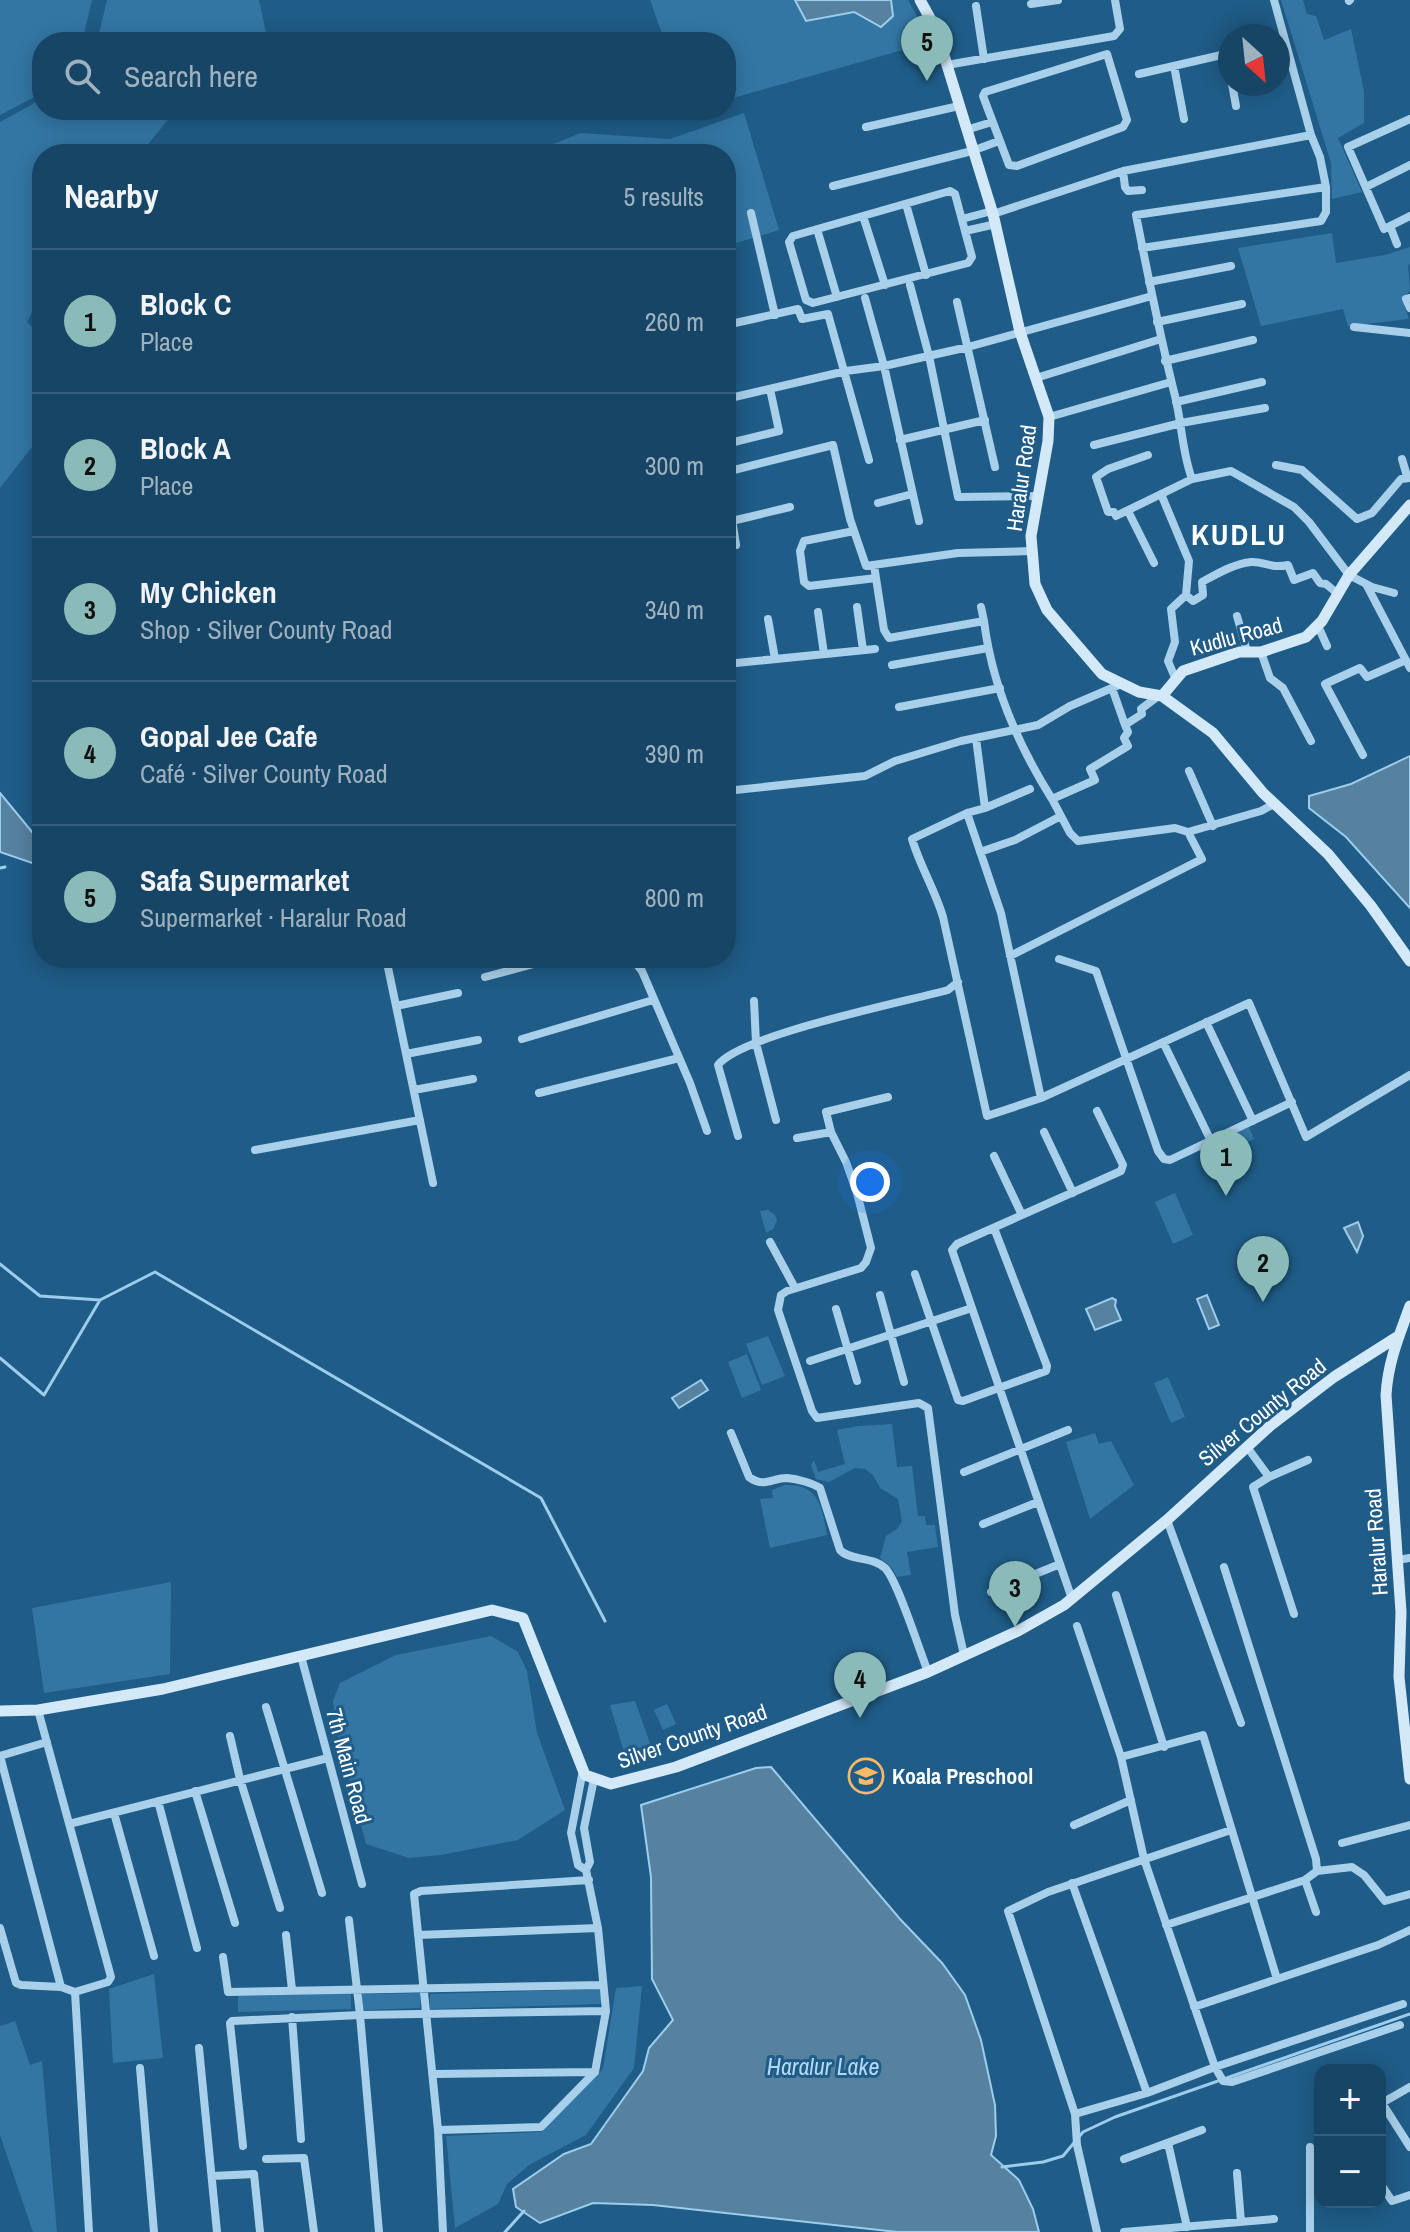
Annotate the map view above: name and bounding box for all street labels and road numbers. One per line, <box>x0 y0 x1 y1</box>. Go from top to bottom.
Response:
street label: Haralur Road <box>999 423 1043 533</box>
street label: Kudlu Road <box>1187 609 1285 663</box>
street label: Silver County Road <box>1192 1351 1332 1473</box>
street label: Haralur Road <box>1357 1487 1395 1597</box>
street label: Silver County Road <box>613 1696 771 1776</box>
street label: 7th Main Road <box>319 1705 379 1827</box>

